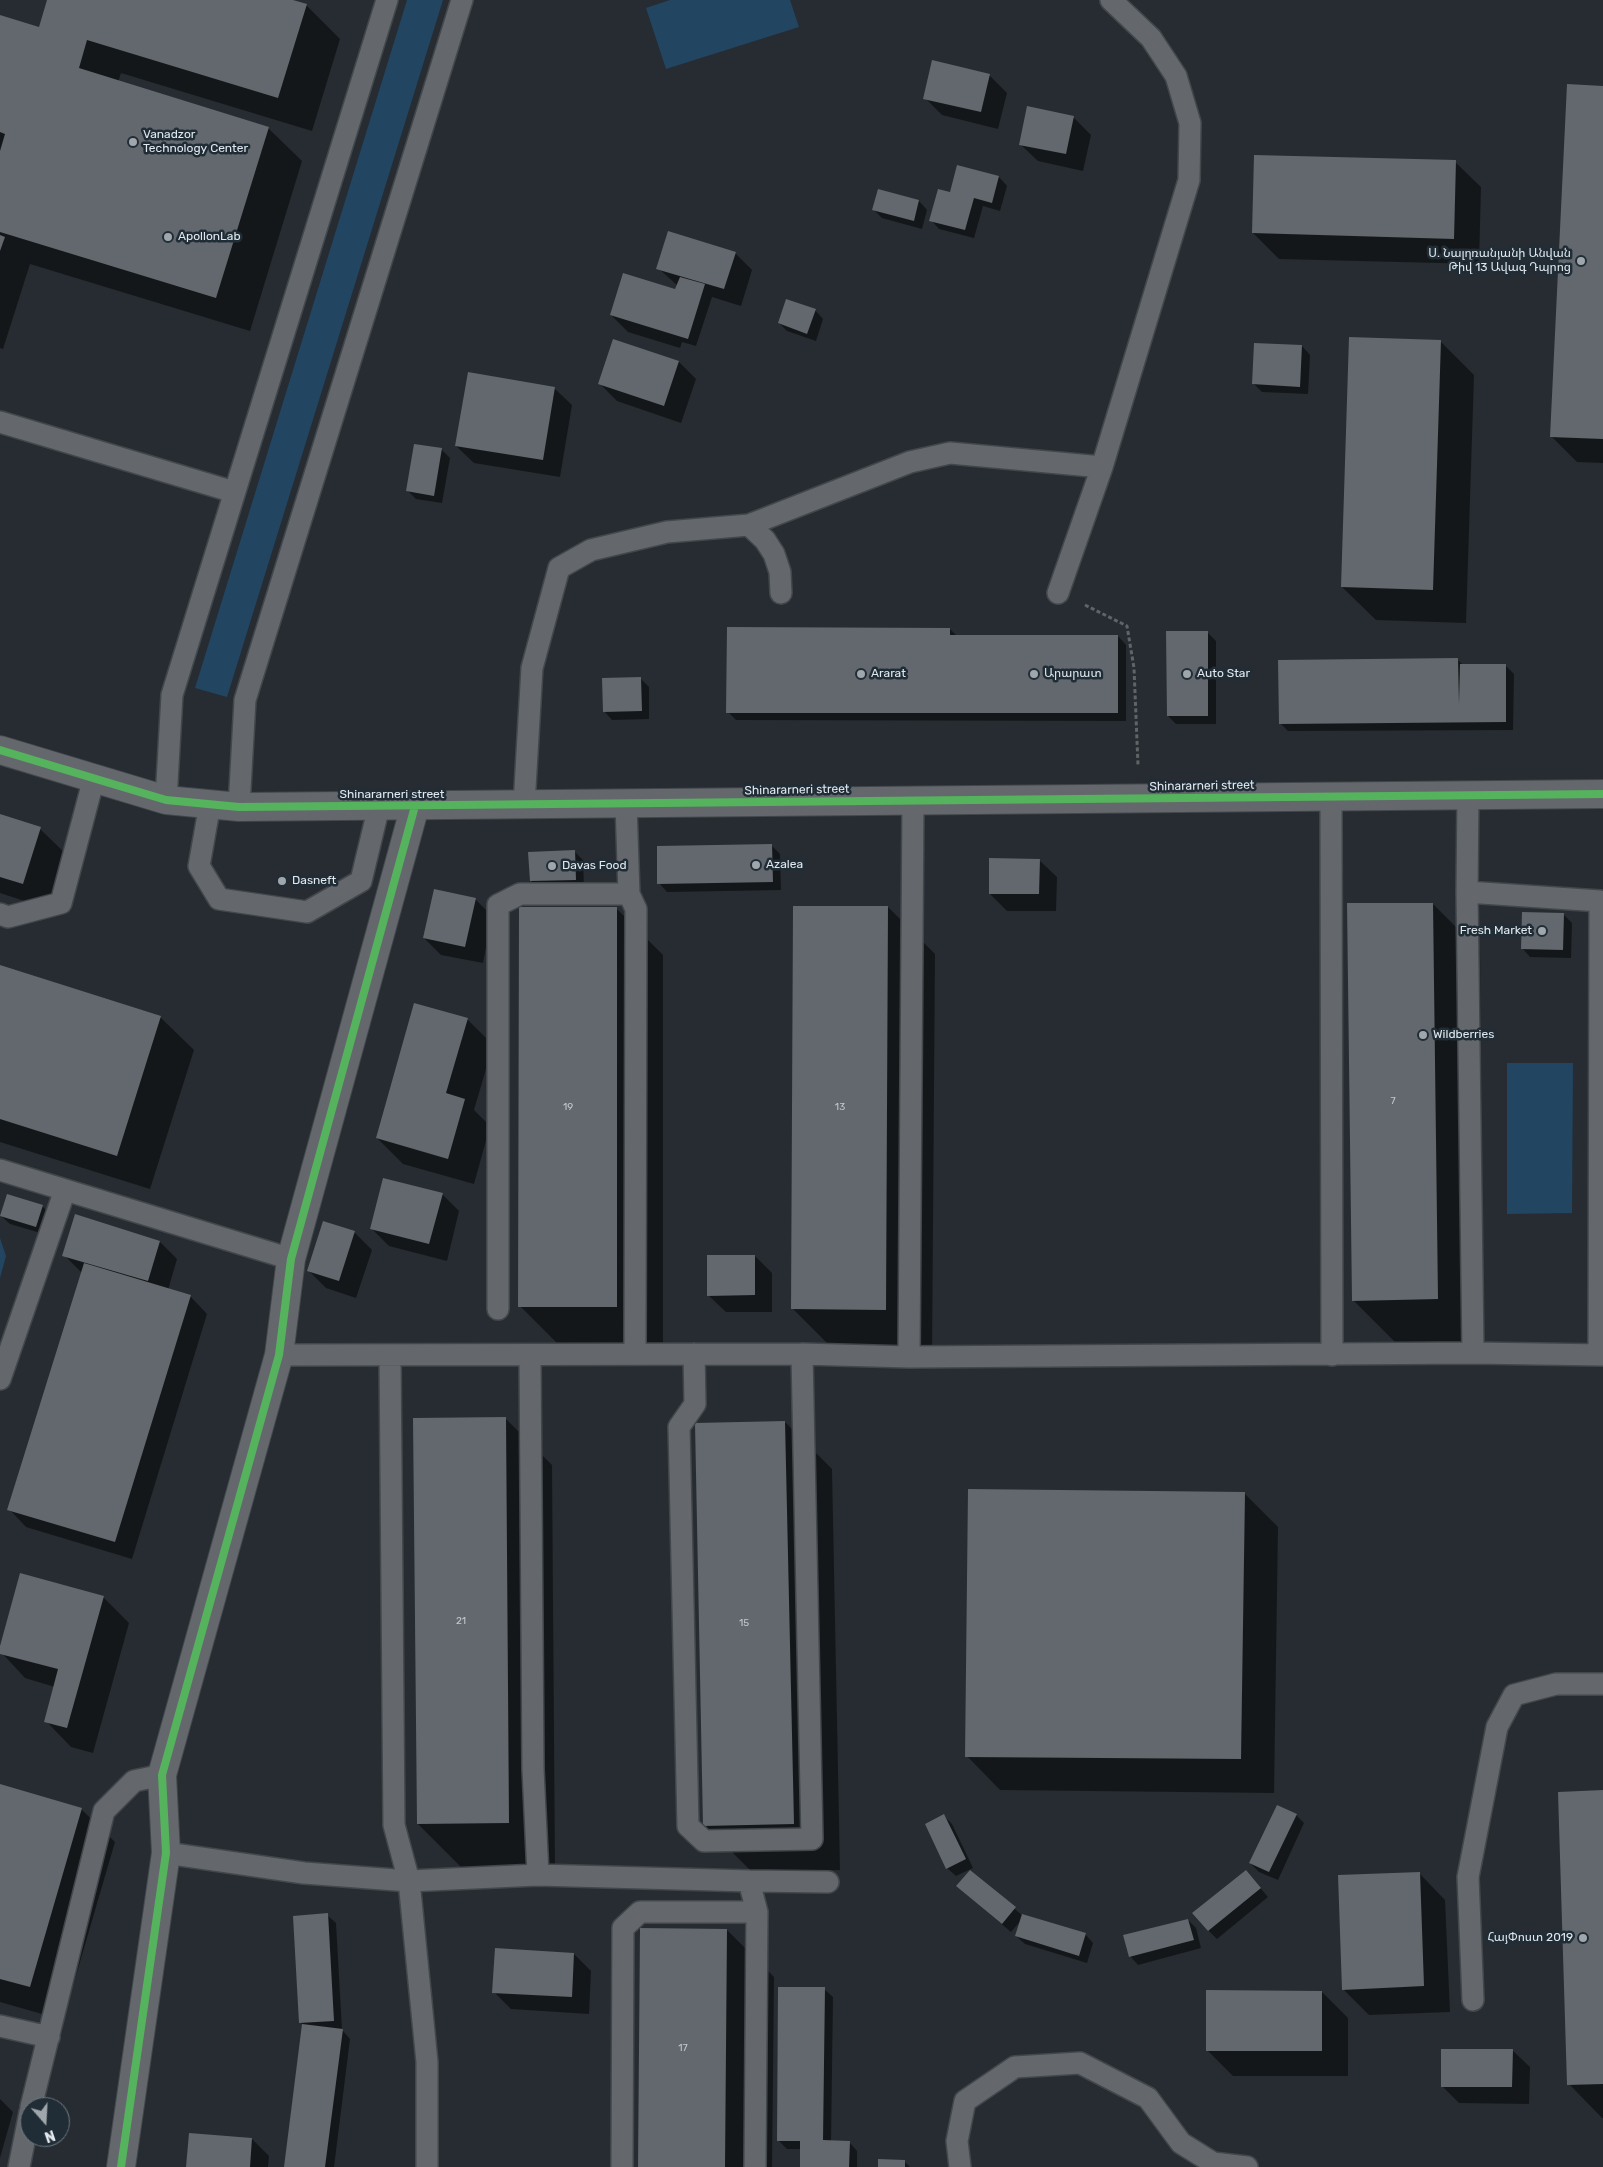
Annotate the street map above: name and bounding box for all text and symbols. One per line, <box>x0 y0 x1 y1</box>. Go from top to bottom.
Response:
place label: Vanadzor Technology Center <box>143 128 248 156</box>
marker: Vanadzor Technology Center <box>127 136 139 148</box>
place label: ApollonLab <box>178 230 241 244</box>
marker: ApollonLab <box>162 231 174 243</box>
place label: Ս. Նալղռանյանի Անվան Թիվ 13 Ավագ Դպրոց <box>1428 247 1571 275</box>
marker: Ս. Նալղռանյանի Անվան Թիվ 13 Ավագ Դպրոց <box>1575 255 1587 267</box>
place label: Ararat <box>871 667 906 681</box>
place label: Արարատ <box>1044 667 1102 681</box>
place label: Auto Star <box>1197 667 1250 681</box>
marker: Ararat <box>855 668 867 680</box>
marker: Արարատ <box>1028 668 1040 680</box>
marker: Auto Star <box>1181 668 1193 680</box>
street label: Shinararneri street <box>1149 778 1255 794</box>
street label: Shinararneri street <box>744 782 850 798</box>
street label: Shinararneri street <box>340 788 444 802</box>
place label: Azalea <box>766 858 803 872</box>
place label: Davas Food <box>562 859 627 873</box>
marker: Azalea <box>750 859 762 871</box>
marker: Davas Food <box>546 860 558 872</box>
place label: Dasneft <box>292 874 336 888</box>
marker: Dasneft <box>276 875 288 887</box>
place label: Fresh Market <box>1460 924 1532 938</box>
marker: Fresh Market <box>1536 925 1548 937</box>
place label: Wildberries <box>1433 1028 1494 1042</box>
marker: Wildberries <box>1417 1029 1429 1041</box>
house number: 7 <box>1390 1095 1396 1107</box>
house number: 19 <box>563 1101 573 1113</box>
house number: 13 <box>835 1101 845 1113</box>
house number: 21 <box>456 1615 466 1627</box>
house number: 15 <box>739 1617 749 1629</box>
place label: ՀայՓոստ 2019 <box>1488 1931 1573 1945</box>
marker: ՀայՓոստ 2019 <box>1577 1932 1589 1944</box>
house number: 17 <box>678 2042 688 2054</box>
north arrow <box>20 2097 70 2147</box>
text: N <box>42 2126 57 2145</box>

